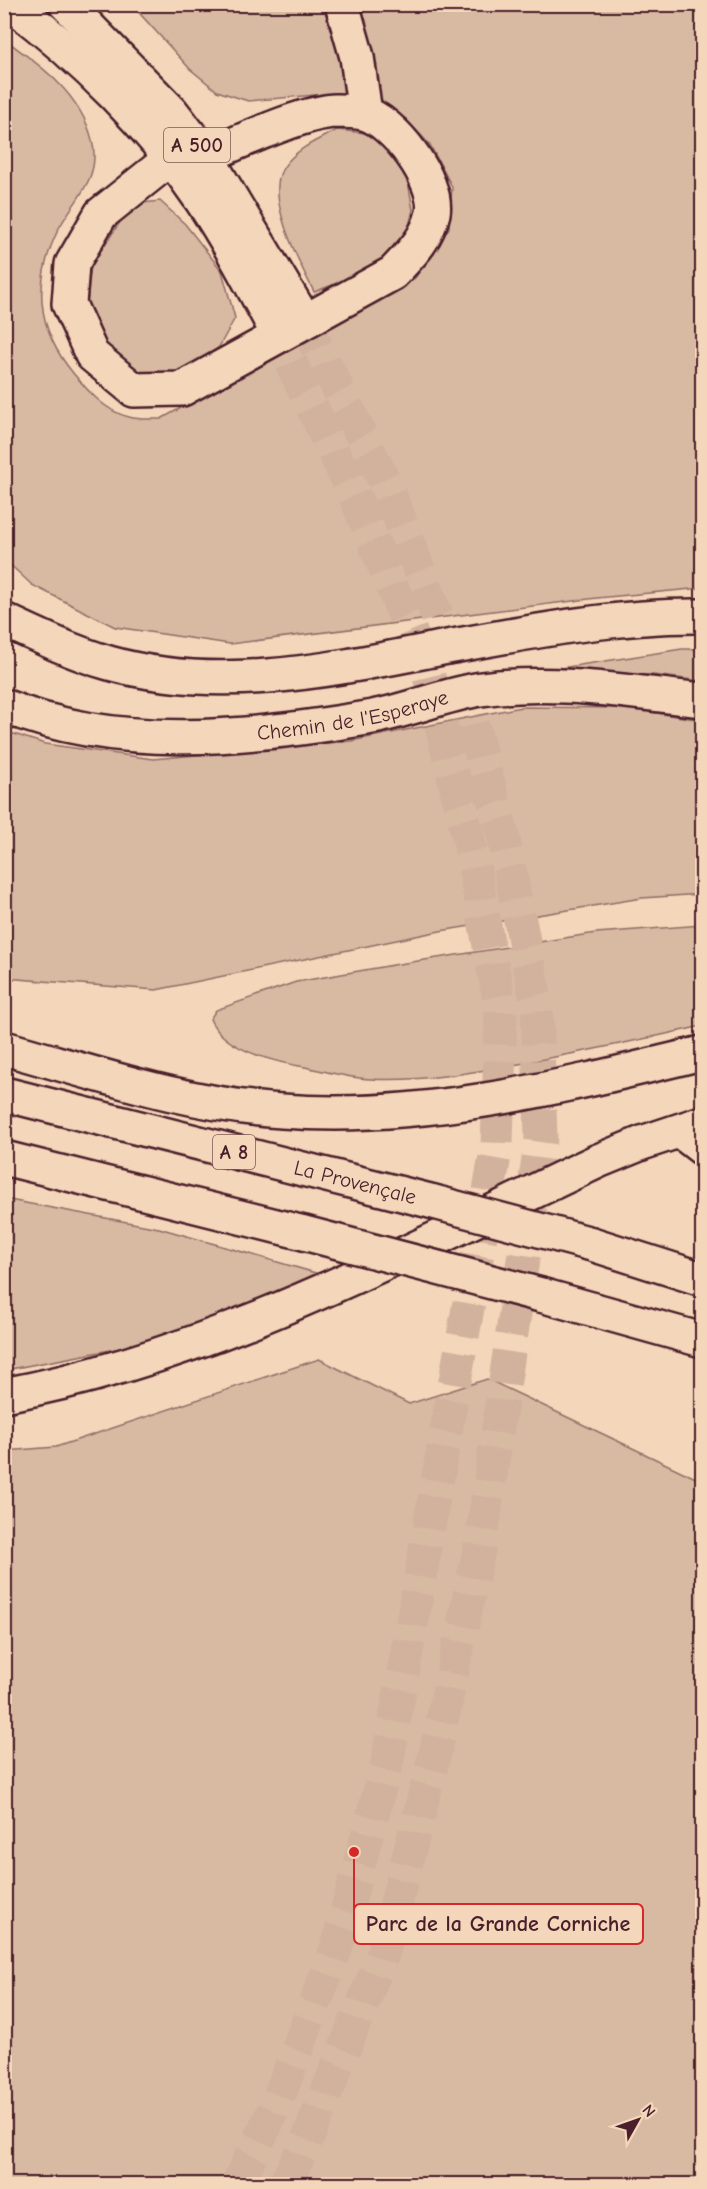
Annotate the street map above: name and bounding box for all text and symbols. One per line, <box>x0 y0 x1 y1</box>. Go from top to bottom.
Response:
road number: A 500 <box>164 128 230 162</box>
street label: Chemin de l'Esperaye <box>256 685 451 745</box>
road number: A 8 <box>213 1135 255 1169</box>
street label: La Provençale <box>291 1155 419 1209</box>
callout: Parc de la Grande Corniche <box>354 1904 643 1944</box>
text: Parc de la Grande Corniche <box>366 1911 630 1937</box>
north arrow <box>608 2090 668 2150</box>
text: N <box>638 2101 659 2121</box>

